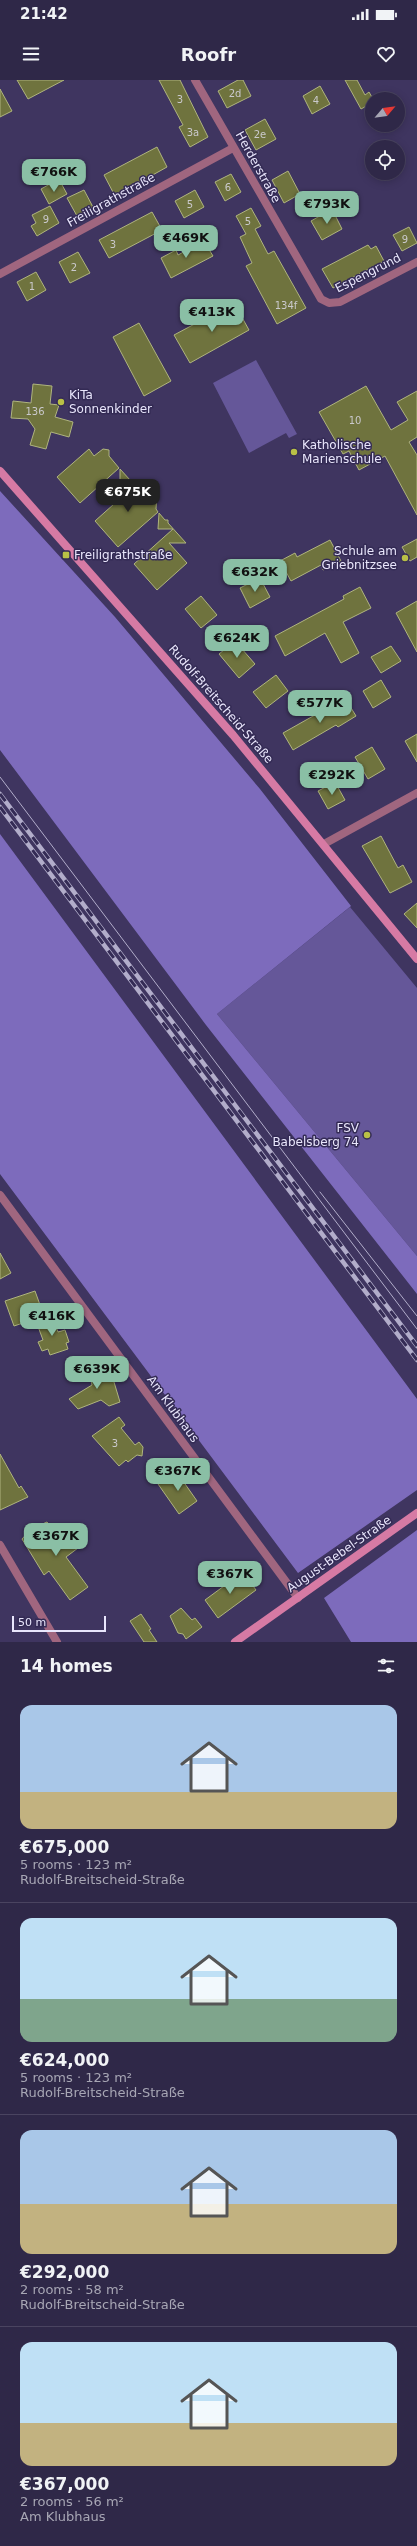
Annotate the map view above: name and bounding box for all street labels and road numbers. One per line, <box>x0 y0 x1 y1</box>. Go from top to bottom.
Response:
street label: Herderstraße <box>233 129 283 205</box>
street label: Freiligrathstraße <box>65 170 157 230</box>
street label: Espengrund <box>333 250 403 296</box>
street label: Rudolf-Breitscheid-Straße <box>166 642 276 766</box>
street label: Am Klubhaus <box>144 1373 202 1445</box>
street label: August-Bebel-Straße <box>284 1513 394 1595</box>

